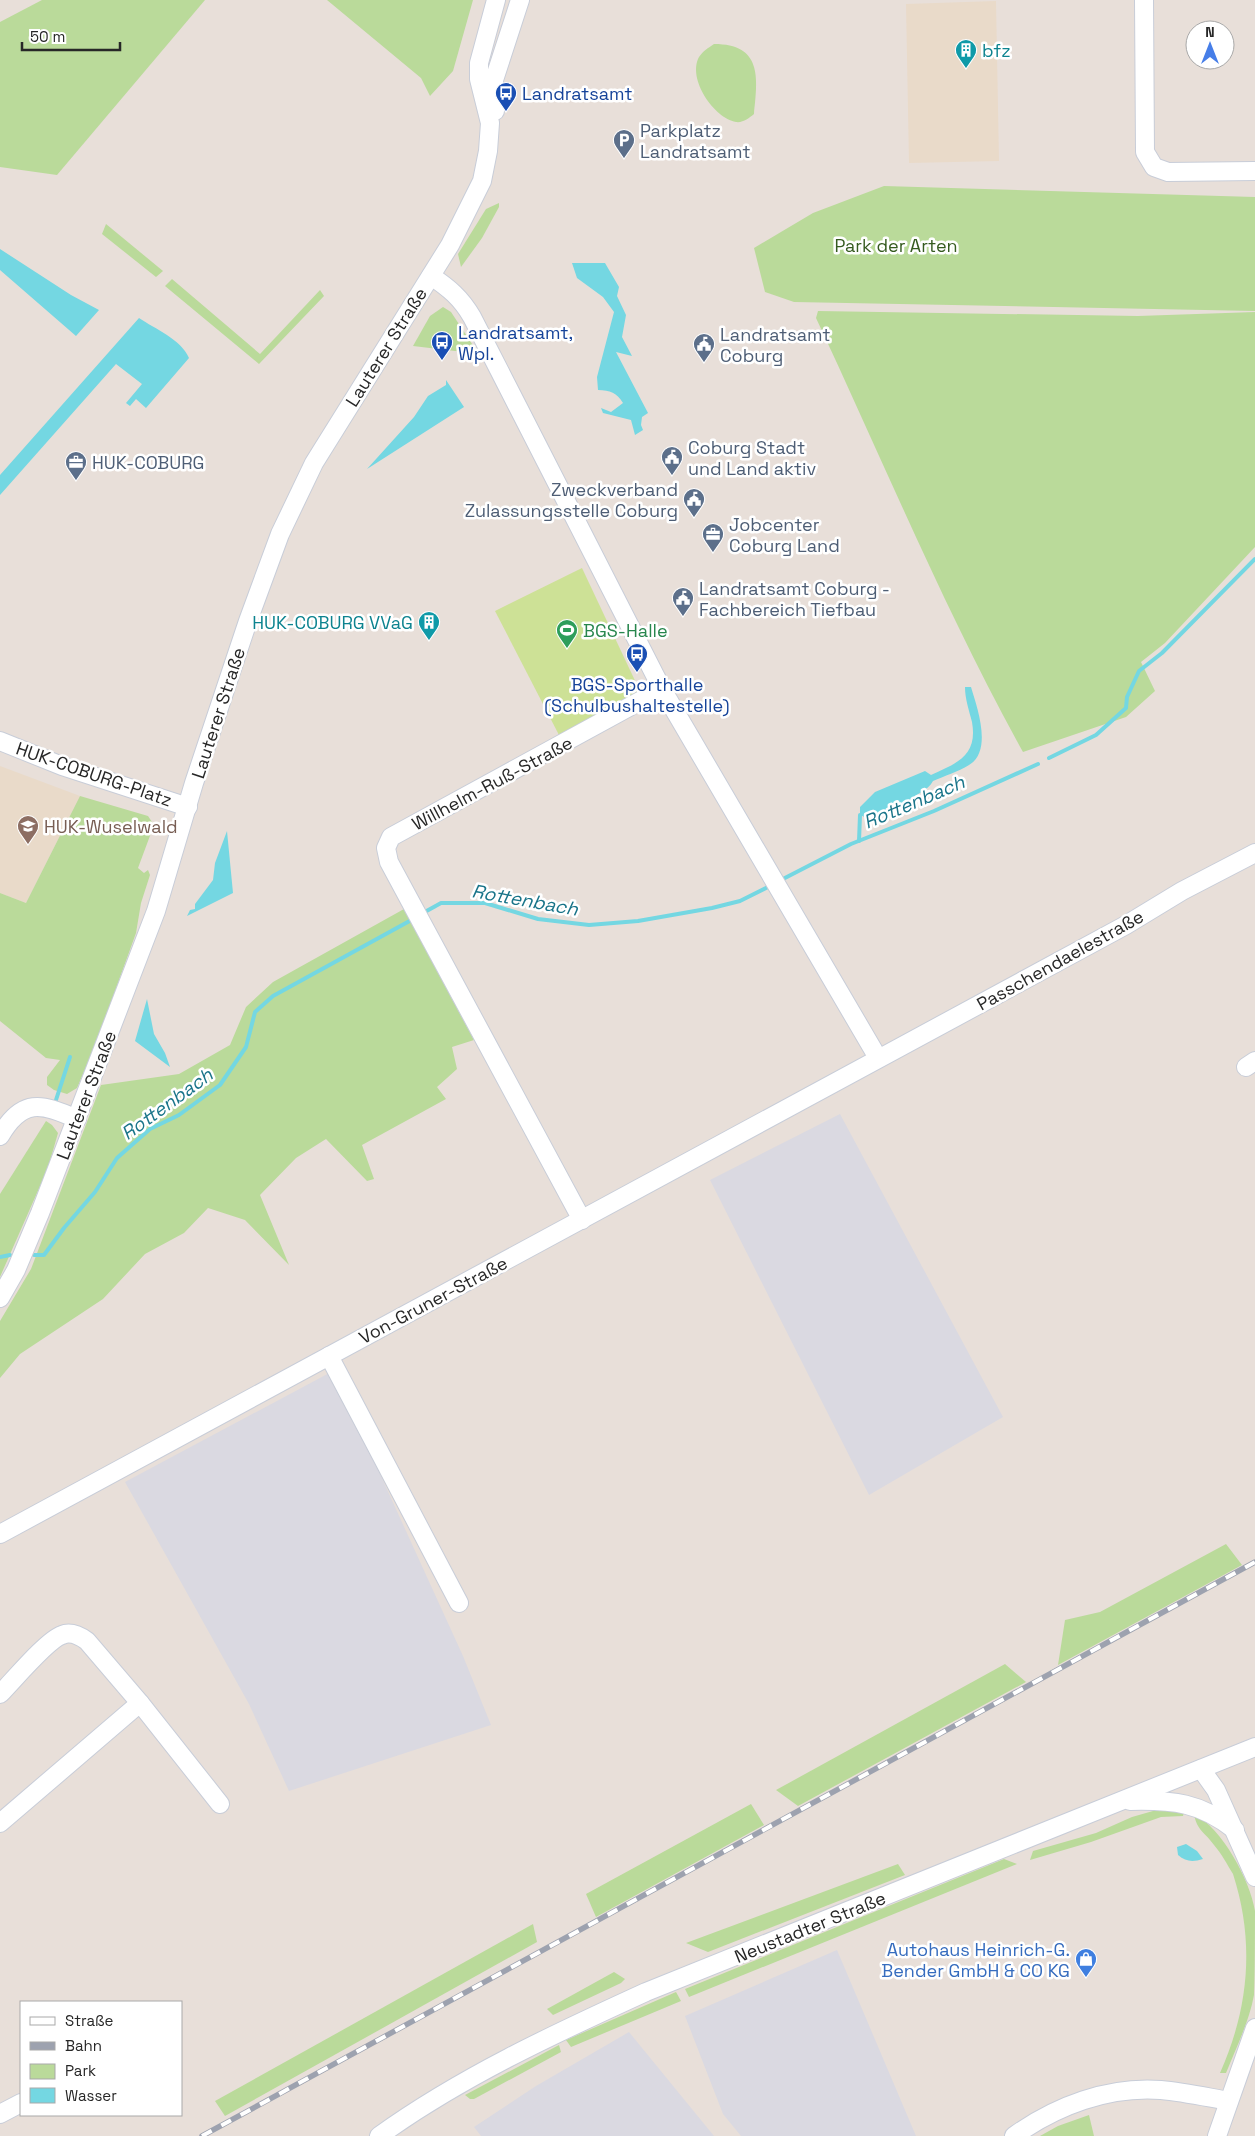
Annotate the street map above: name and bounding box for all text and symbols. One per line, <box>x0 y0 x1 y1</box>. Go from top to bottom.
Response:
scale bar <box>22 20 120 52</box>
north arrow <box>1185 20 1235 70</box>
text: N <box>1205 23 1215 41</box>
text: 50 m <box>30 27 65 46</box>
building icon: bfz <box>954 38 978 69</box>
place label: bfz <box>982 39 1011 62</box>
bus stop icon: Landratsamt <box>494 81 518 112</box>
place label: Landratsamt <box>522 82 633 105</box>
place label: Parkplatz Landratsamt <box>640 119 751 163</box>
parking icon: Parkplatz Landratsamt <box>612 128 636 159</box>
park label: Park der Arten <box>834 234 958 257</box>
street label: Lauterer Straße <box>340 283 432 411</box>
place label: Landratsamt, Wpl. <box>458 321 573 365</box>
place label: Landratsamt Coburg <box>720 323 831 367</box>
bus stop icon: Landratsamt, Wpl. <box>430 330 454 361</box>
public building icon: Landratsamt Coburg <box>692 332 716 363</box>
place label: Coburg Stadt und Land aktiv <box>688 436 816 480</box>
public building icon: Coburg Stadt und Land aktiv <box>660 445 684 476</box>
office icon: HUK-COBURG <box>64 450 88 481</box>
place label: HUK-COBURG <box>92 451 204 474</box>
place label: Zweckverband Zulassungsstelle Coburg <box>465 478 678 522</box>
public building icon: Zweckverband Zulassungsstelle Coburg <box>682 487 706 518</box>
place label: Jobcenter Coburg Land <box>729 513 840 557</box>
office icon: Jobcenter Coburg Land <box>701 522 725 553</box>
place label: Landratsamt Coburg - Fachbereich Tiefbau <box>699 577 890 621</box>
public building icon: Landratsamt Coburg - Fachbereich Tiefbau <box>671 586 695 617</box>
building icon: HUK-COBURG VVaG <box>417 610 441 641</box>
place label: HUK-COBURG VVaG <box>252 611 413 634</box>
sports icon: BGS-Halle <box>555 618 579 649</box>
place label: BGS-Halle <box>583 619 668 642</box>
bus stop icon: BGS-Sporthalle (Schulbushaltestelle) <box>625 642 649 673</box>
street label: Lauterer Straße <box>186 645 250 781</box>
place label: BGS-Sporthalle (Schulbushaltestelle) <box>544 673 730 717</box>
street label: Willhelm-Ruß-Straße <box>408 731 576 835</box>
street label: HUK-COBURG-Platz <box>13 737 175 811</box>
water label: Rottenbach <box>860 769 969 834</box>
school or university icon: HUK-Wuselwald <box>16 814 40 845</box>
place label: HUK-Wuselwald <box>44 815 178 838</box>
water label: Rottenbach <box>470 878 580 922</box>
street label: Passchendaelestraße <box>973 905 1147 1015</box>
street label: Lauterer Straße <box>51 1027 121 1163</box>
water label: Rottenbach <box>116 1062 218 1146</box>
street label: Von-Gruner-Straße <box>355 1251 511 1349</box>
street label: Neustadter Straße <box>731 1886 889 1968</box>
place label: Autohaus Heinrich-G. Bender GmbH & CO KG <box>881 1938 1070 1982</box>
shop icon: Autohaus Heinrich-G. Bender GmbH & CO KG <box>1074 1947 1098 1978</box>
legend <box>20 2001 182 2116</box>
text: Straße <box>65 2011 114 2030</box>
text: Bahn <box>65 2036 102 2055</box>
text: Park <box>65 2061 96 2080</box>
text: Wasser <box>65 2086 117 2105</box>

